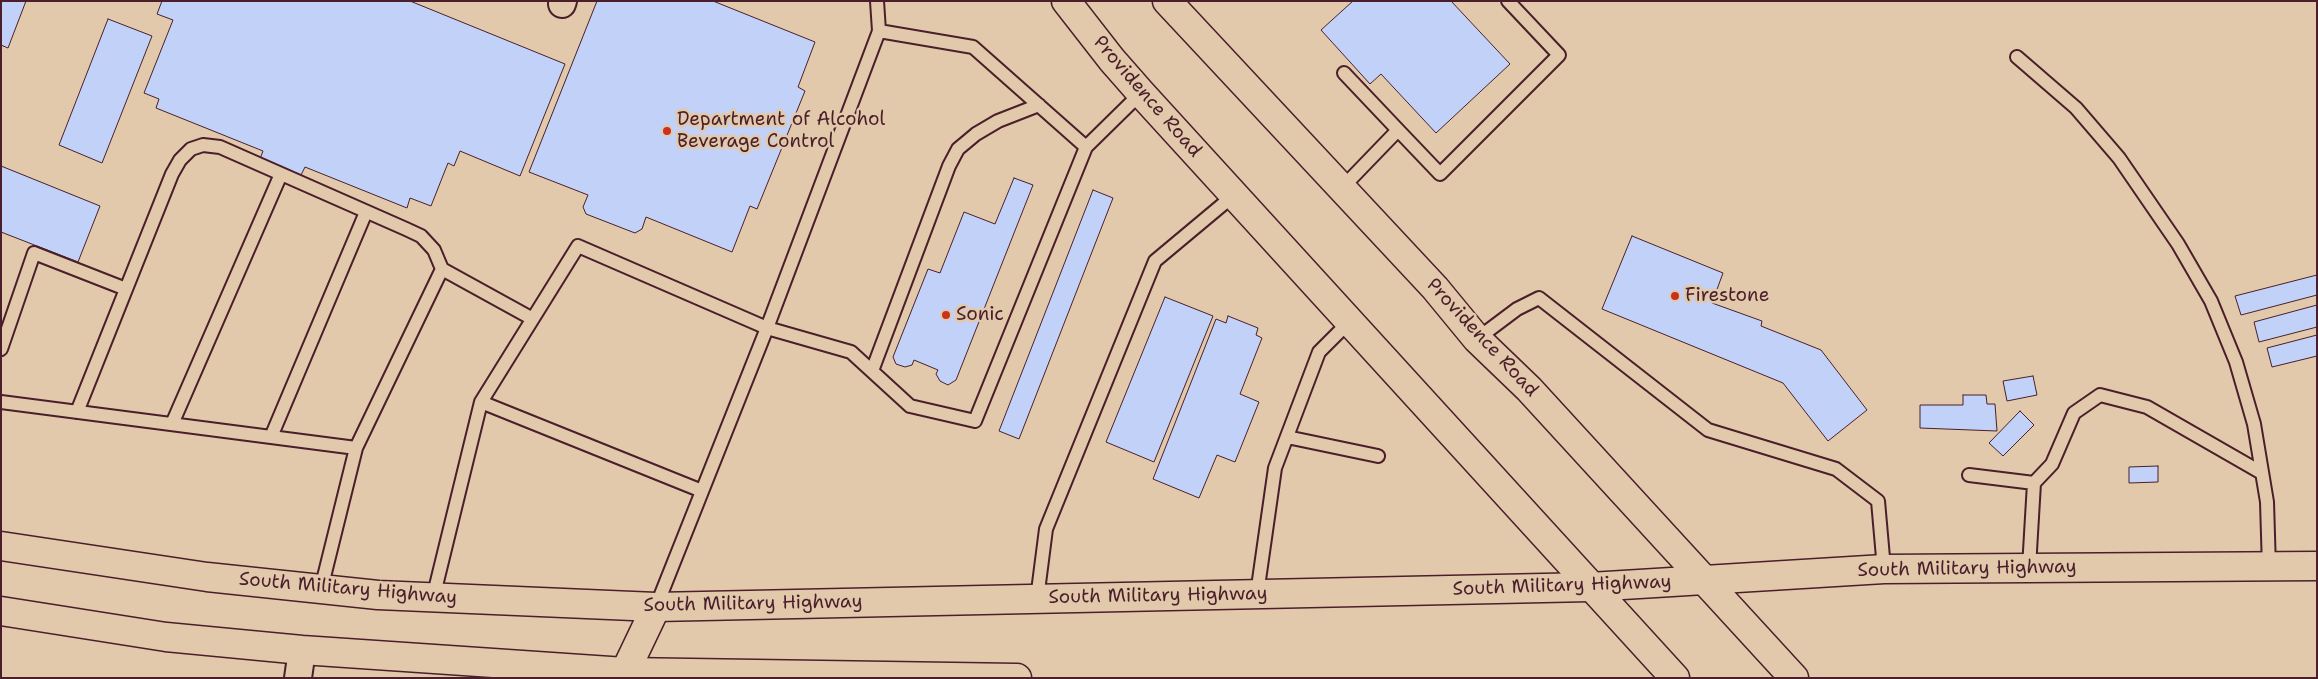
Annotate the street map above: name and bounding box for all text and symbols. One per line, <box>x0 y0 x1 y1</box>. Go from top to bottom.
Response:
street label: Providence Road <box>1088 32 1206 162</box>
place label: Department of Alcohol Beverage Control <box>677 109 885 153</box>
marker: Department of Alcohol Beverage Control <box>661 125 673 137</box>
street label: Providence Road <box>1421 274 1543 402</box>
place label: Firestone <box>1685 285 1769 307</box>
marker: Firestone <box>1669 290 1681 302</box>
place label: Sonic <box>956 304 1004 326</box>
marker: Sonic <box>940 309 952 321</box>
street label: South Military Highway <box>1857 556 2077 582</box>
street label: South Military Highway <box>238 568 458 610</box>
street label: South Military Highway <box>1452 571 1672 601</box>
street label: South Military Highway <box>1048 583 1268 609</box>
street label: South Military Highway <box>643 591 863 617</box>

